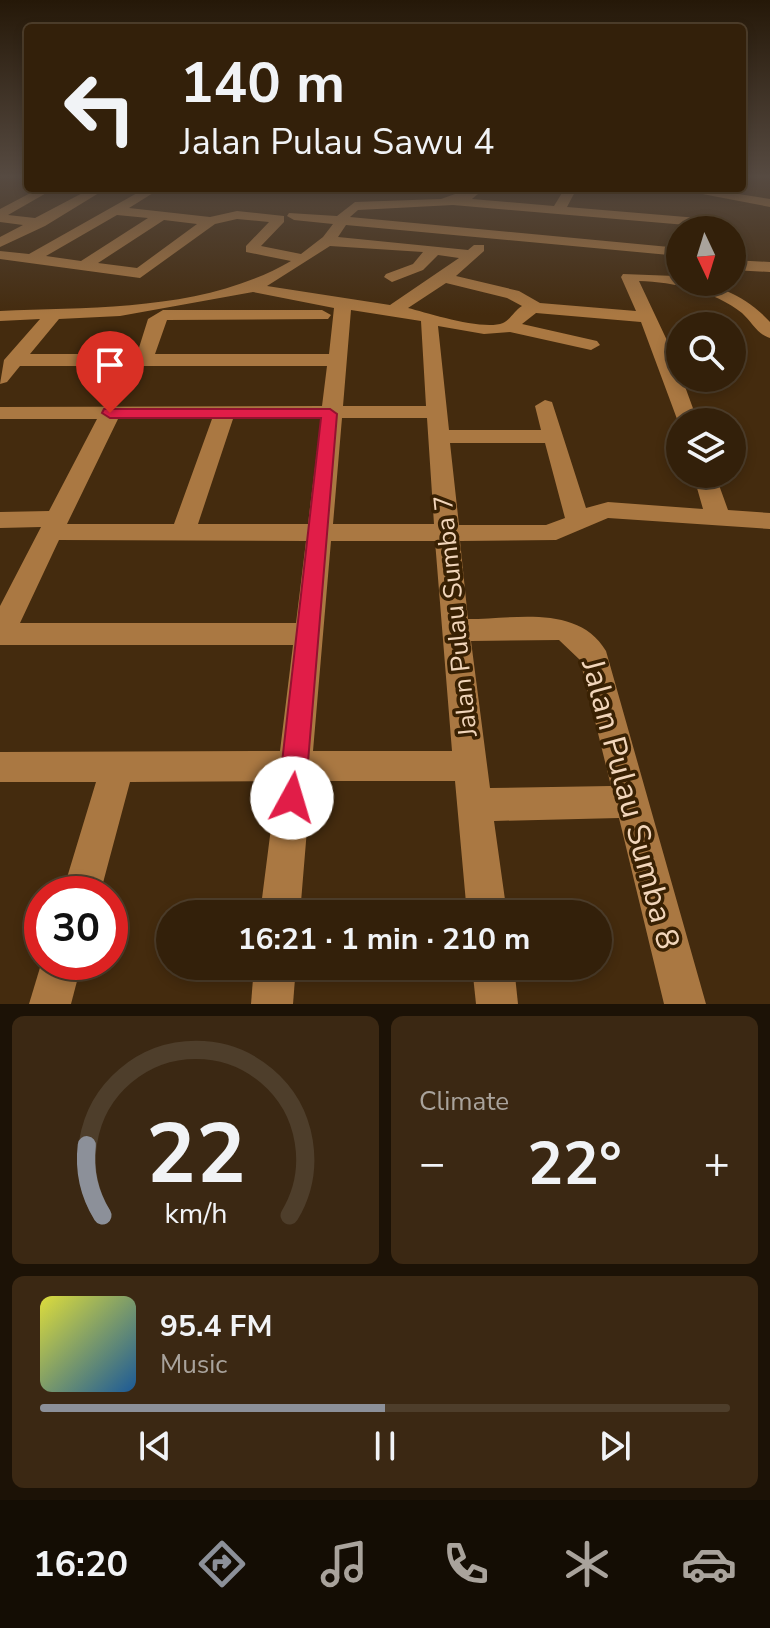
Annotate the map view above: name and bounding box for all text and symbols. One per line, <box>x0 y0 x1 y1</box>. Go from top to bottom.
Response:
text: 140 m <box>180 45 345 122</box>
icon: left <box>48 56 152 160</box>
text: Jalan Pulau Sawu 4 <box>180 118 494 167</box>
north arrow <box>666 216 746 296</box>
map controls <box>666 216 746 488</box>
button: search <box>666 312 746 392</box>
pin <box>76 331 144 413</box>
icon: arrive <box>88 343 132 387</box>
button: layers <box>666 408 746 488</box>
street label: Jalan Pulau Sumba 7 <box>425 493 486 740</box>
street label: Jalan Pulau Sumba 8 <box>571 653 690 954</box>
position arrow <box>250 756 334 840</box>
speed limit sign: 30 <box>24 876 128 980</box>
text: 16:21 · 1 min · 210 m <box>238 919 530 960</box>
text: Climate <box>419 1084 509 1119</box>
text: 22 <box>146 1098 245 1211</box>
text: 22° <box>527 1123 622 1205</box>
text: − <box>419 1134 445 1194</box>
text: + <box>704 1134 730 1194</box>
text: km/h <box>164 1194 227 1233</box>
text: 95.4 FM <box>160 1306 272 1347</box>
text: Music <box>160 1347 227 1382</box>
icon: previous <box>133 1424 177 1468</box>
icon: pause <box>363 1424 407 1468</box>
icon: next <box>593 1424 637 1468</box>
icon: directions <box>194 1536 250 1592</box>
icon: music <box>316 1536 372 1592</box>
icon: phone <box>438 1536 494 1592</box>
icon: climate <box>559 1536 615 1592</box>
icon: car <box>681 1536 737 1592</box>
text: 16:20 <box>33 1540 128 1589</box>

